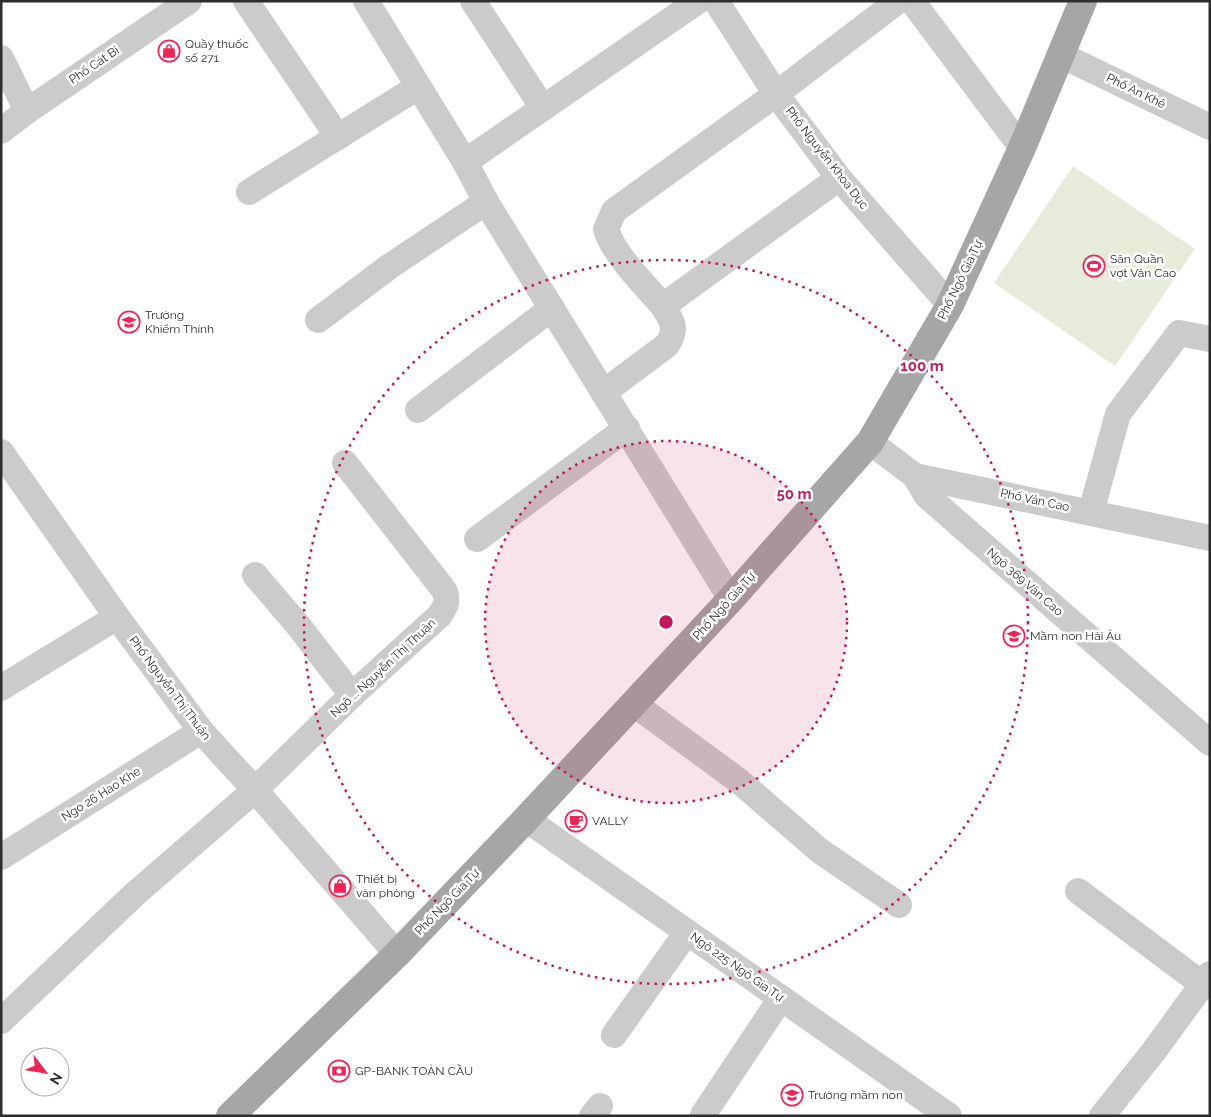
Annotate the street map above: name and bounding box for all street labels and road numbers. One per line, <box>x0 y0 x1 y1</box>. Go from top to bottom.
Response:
street label: Phố Cát Bi <box>66 43 122 87</box>
street label: Phố An Khê <box>1104 71 1168 111</box>
street label: Phố Nguyễn Khoa Dục <box>783 104 871 212</box>
street label: Phố Ngô Gia Tự <box>935 237 986 322</box>
street label: Phố Văn Cao <box>999 486 1071 514</box>
street label: Ngõ 369 Văn Cao <box>984 545 1066 619</box>
street label: Phố Ngô Gia Tự <box>690 569 759 643</box>
street label: Ngõ ... Nguyễn Thị Thuận <box>328 616 438 720</box>
street label: Phố Nguyễn Thị Thuận <box>126 633 214 743</box>
street label: Ngo 26 Hao Khe <box>59 764 143 824</box>
street label: Phố Ngô Gia Tự <box>412 865 483 938</box>
street label: Ngõ 225 Ngô Gia Tự <box>688 930 787 1005</box>

